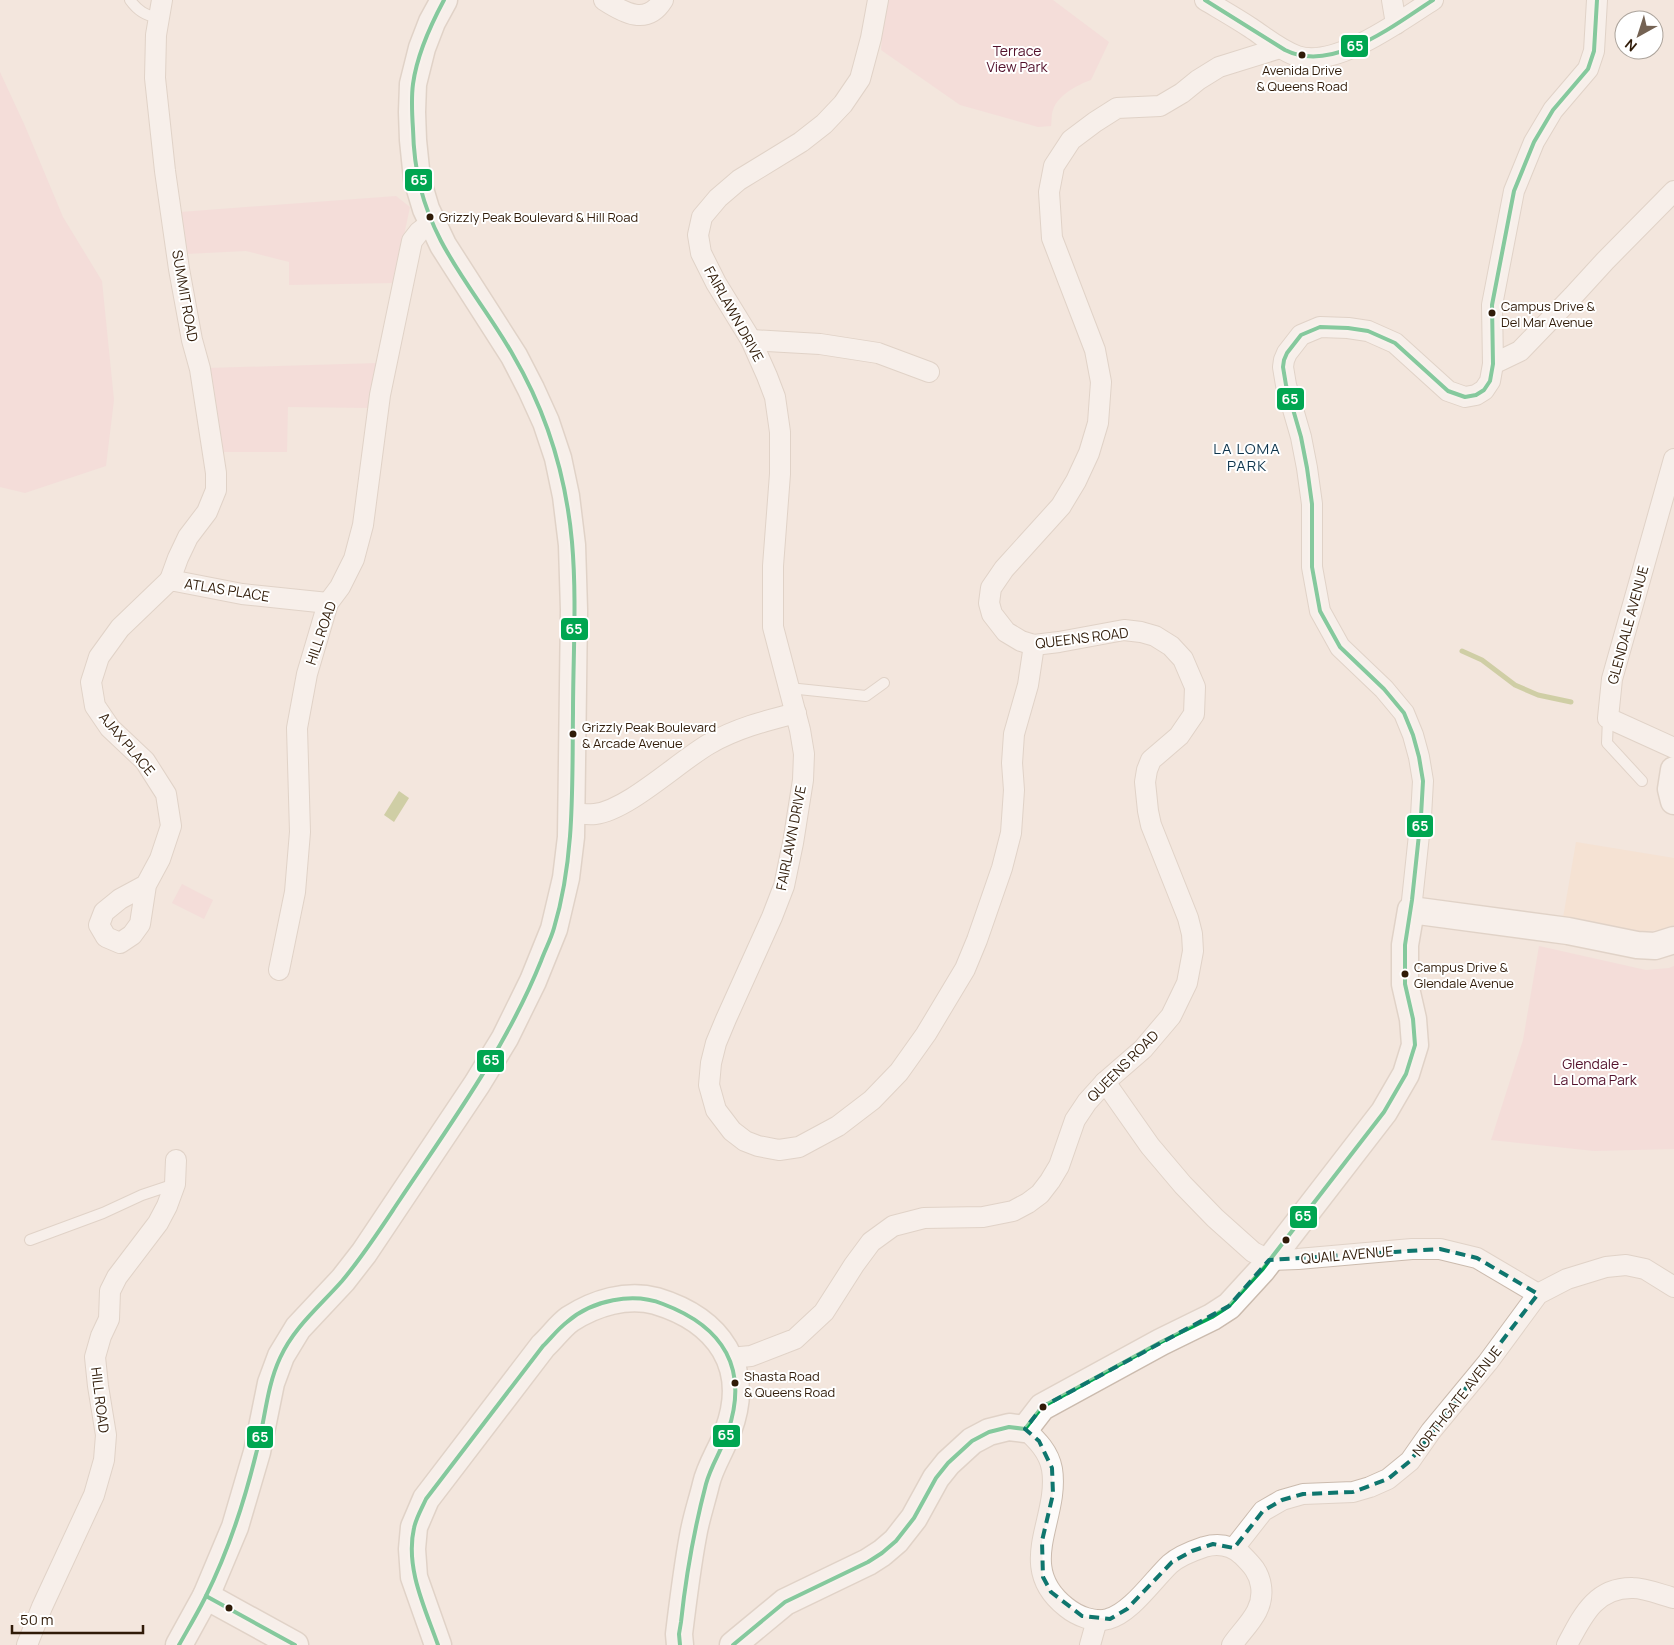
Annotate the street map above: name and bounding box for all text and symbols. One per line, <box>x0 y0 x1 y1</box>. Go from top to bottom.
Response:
north arrow <box>1614 10 1664 60</box>
line badge: 65 <box>1340 34 1369 58</box>
text: N <box>1621 35 1640 56</box>
text: 65 <box>1347 36 1363 55</box>
park label: Terrace View Park <box>987 41 1048 76</box>
marker: Avenida Drive & Queens Road <box>1297 50 1307 60</box>
place label: Avenida Drive & Queens Road <box>1256 61 1348 95</box>
line badge: 65 <box>404 168 433 192</box>
text: 65 <box>411 170 427 189</box>
place label: Grizzly Peak Boulevard & Hill Road <box>439 208 638 226</box>
marker: Grizzly Peak Boulevard & Hill Road <box>425 212 435 222</box>
street label: SUMMIT ROAD <box>168 248 203 343</box>
street label: FAIRLAWN DRIVE <box>700 263 769 365</box>
place label: Campus Drive & Del Mar Avenue <box>1501 297 1595 331</box>
marker: Campus Drive & Del Mar Avenue <box>1487 308 1497 318</box>
line badge: 65 <box>1276 387 1305 411</box>
text: 65 <box>1282 389 1298 408</box>
district label: LA LOMA PARK <box>1213 438 1281 476</box>
street label: GLENDALE AVENUE <box>1603 563 1653 686</box>
street label: ATLAS PLACE <box>183 573 271 606</box>
street label: HILL ROAD <box>301 598 340 667</box>
line badge: 65 <box>560 617 589 641</box>
text: 65 <box>566 619 582 638</box>
street label: QUEENS ROAD <box>1034 622 1130 653</box>
street label: AJAX PLACE <box>95 708 160 779</box>
place label: Grizzly Peak Boulevard & Arcade Avenue <box>582 718 716 752</box>
marker: Grizzly Peak Boulevard & Arcade Avenue <box>568 729 578 739</box>
street label: FAIRLAWN DRIVE <box>771 784 810 892</box>
line badge: 65 <box>1406 814 1434 838</box>
text: 65 <box>1412 816 1428 835</box>
place label: Campus Drive & Glendale Avenue <box>1414 958 1514 992</box>
marker: Campus Drive & Glendale Avenue <box>1400 969 1410 979</box>
street label: QUEENS ROAD <box>1083 1026 1163 1106</box>
line badge: 65 <box>476 1049 505 1073</box>
text: 65 <box>483 1050 499 1069</box>
park label: Glendale - La Loma Park <box>1553 1054 1638 1089</box>
line badge: 65 <box>1289 1205 1318 1229</box>
text: 65 <box>1295 1206 1311 1225</box>
unlabelled marker <box>1281 1235 1291 1245</box>
street label: QUAIL AVENUE <box>1300 1241 1394 1268</box>
street label: NORTHGATE AVENUE <box>1408 1342 1506 1460</box>
street label: HILL ROAD <box>87 1366 114 1434</box>
place label: Shasta Road & Queens Road <box>744 1367 835 1401</box>
marker: Shasta Road & Queens Road <box>730 1378 740 1388</box>
unlabelled marker <box>1038 1402 1048 1412</box>
line badge: 65 <box>712 1424 741 1448</box>
line badge: 65 <box>246 1425 274 1449</box>
text: 65 <box>718 1425 734 1444</box>
text: 65 <box>252 1427 268 1446</box>
scale bar <box>12 1602 144 1634</box>
unlabelled marker <box>224 1603 234 1613</box>
text: 50 m <box>20 1609 54 1630</box>

